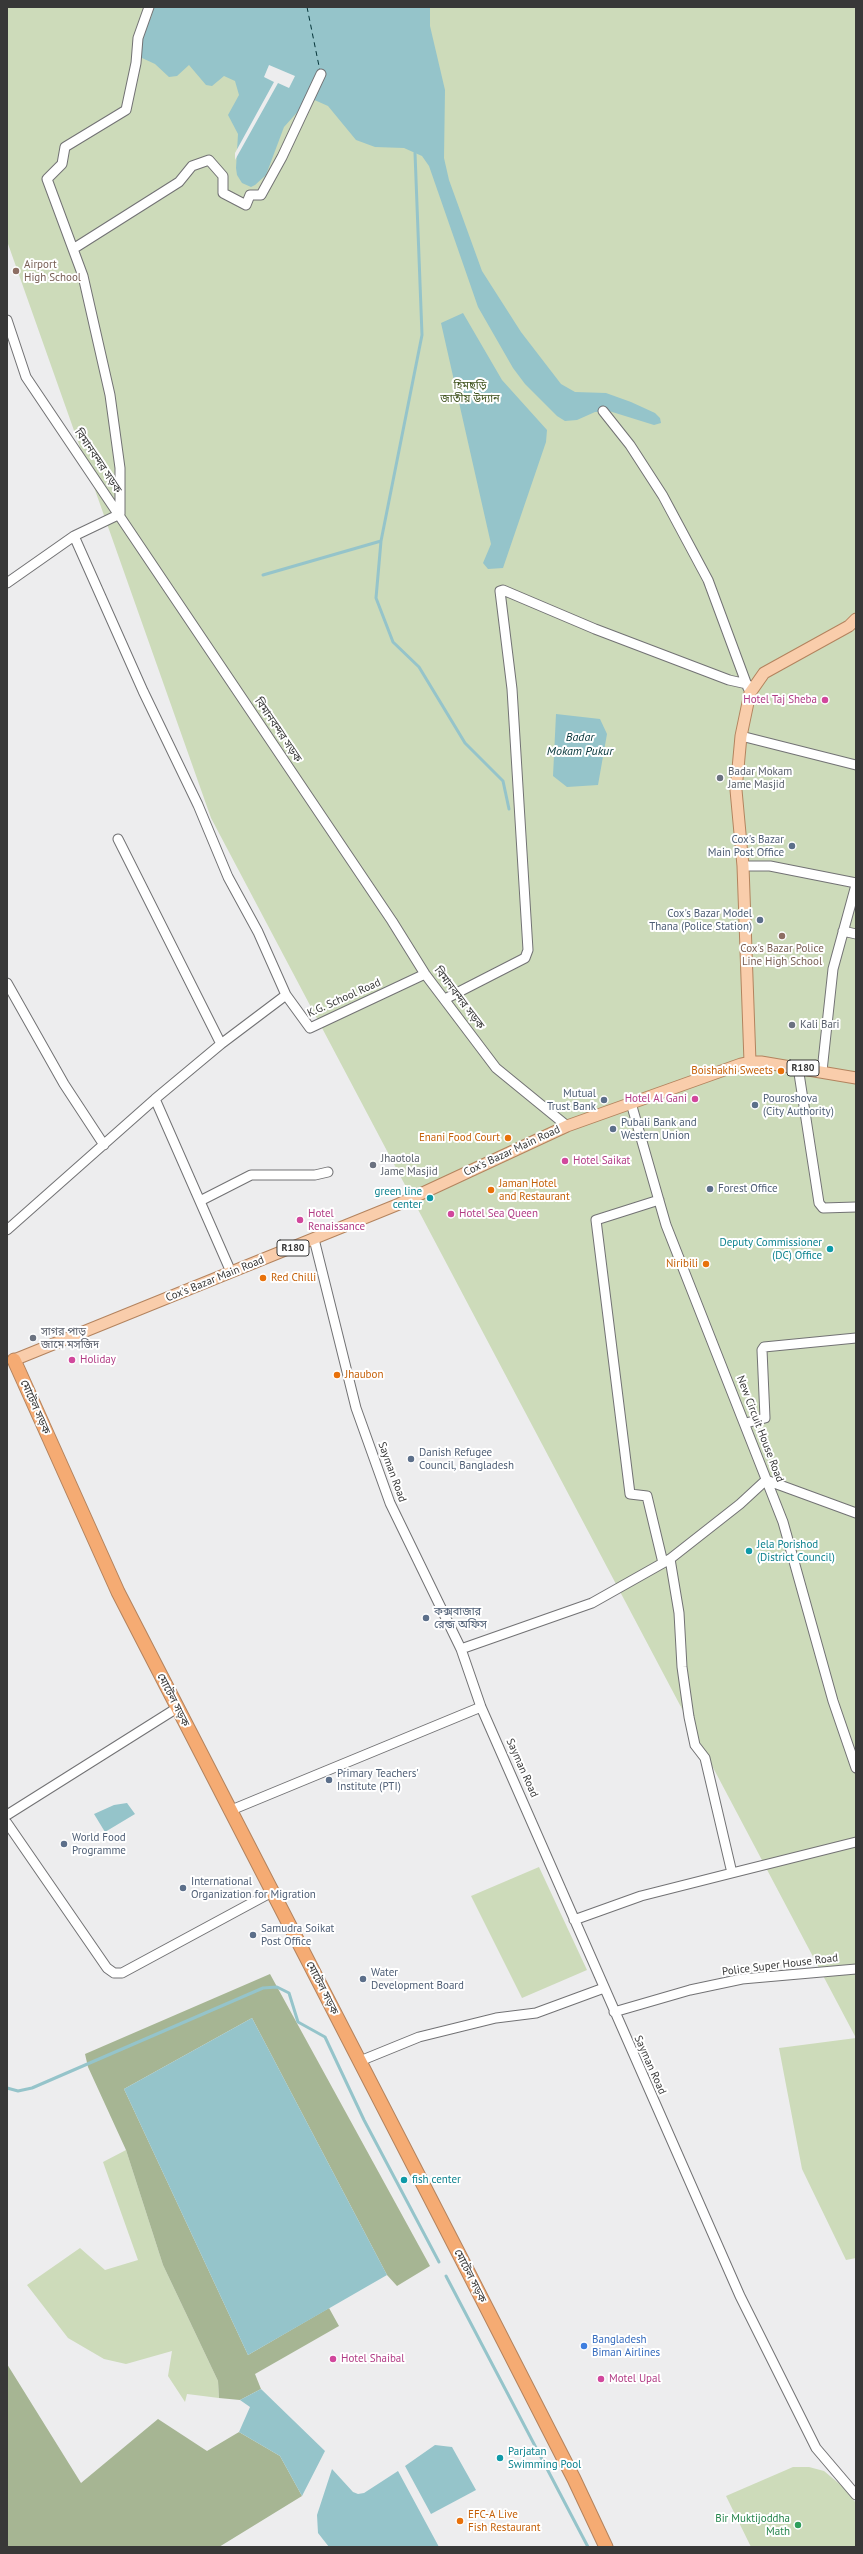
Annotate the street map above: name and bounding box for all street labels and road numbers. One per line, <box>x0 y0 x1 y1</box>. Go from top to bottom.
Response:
street label: বিমানবন্দর সড়ক <box>72 426 124 496</box>
street label: বিমানবন্দর সড়ক <box>252 695 304 765</box>
street label: বিমানবন্দর সড়ক <box>431 964 487 1032</box>
street label: K.G. School Road <box>305 976 383 1020</box>
road number: R180 <box>787 1060 819 1076</box>
street label: Cox's Bazar Main Road <box>462 1123 562 1179</box>
road number: R180 <box>277 1240 309 1256</box>
street label: Cox's Bazar Main Road <box>164 1253 266 1305</box>
street label: New Circuit House Road <box>734 1374 786 1484</box>
street label: মোটেল সড়ক <box>17 1378 53 1436</box>
street label: Sayman Road <box>375 1440 409 1504</box>
street label: মোটেল সড়ক <box>154 1671 192 1729</box>
street label: Sayman Road <box>503 1737 541 1799</box>
street label: Police Super House Road <box>721 1951 839 1979</box>
street label: মোটেল সড়ক <box>303 1959 341 2017</box>
street label: Sayman Road <box>631 2034 669 2096</box>
street label: মোটেল সড়ক <box>451 2247 489 2305</box>

